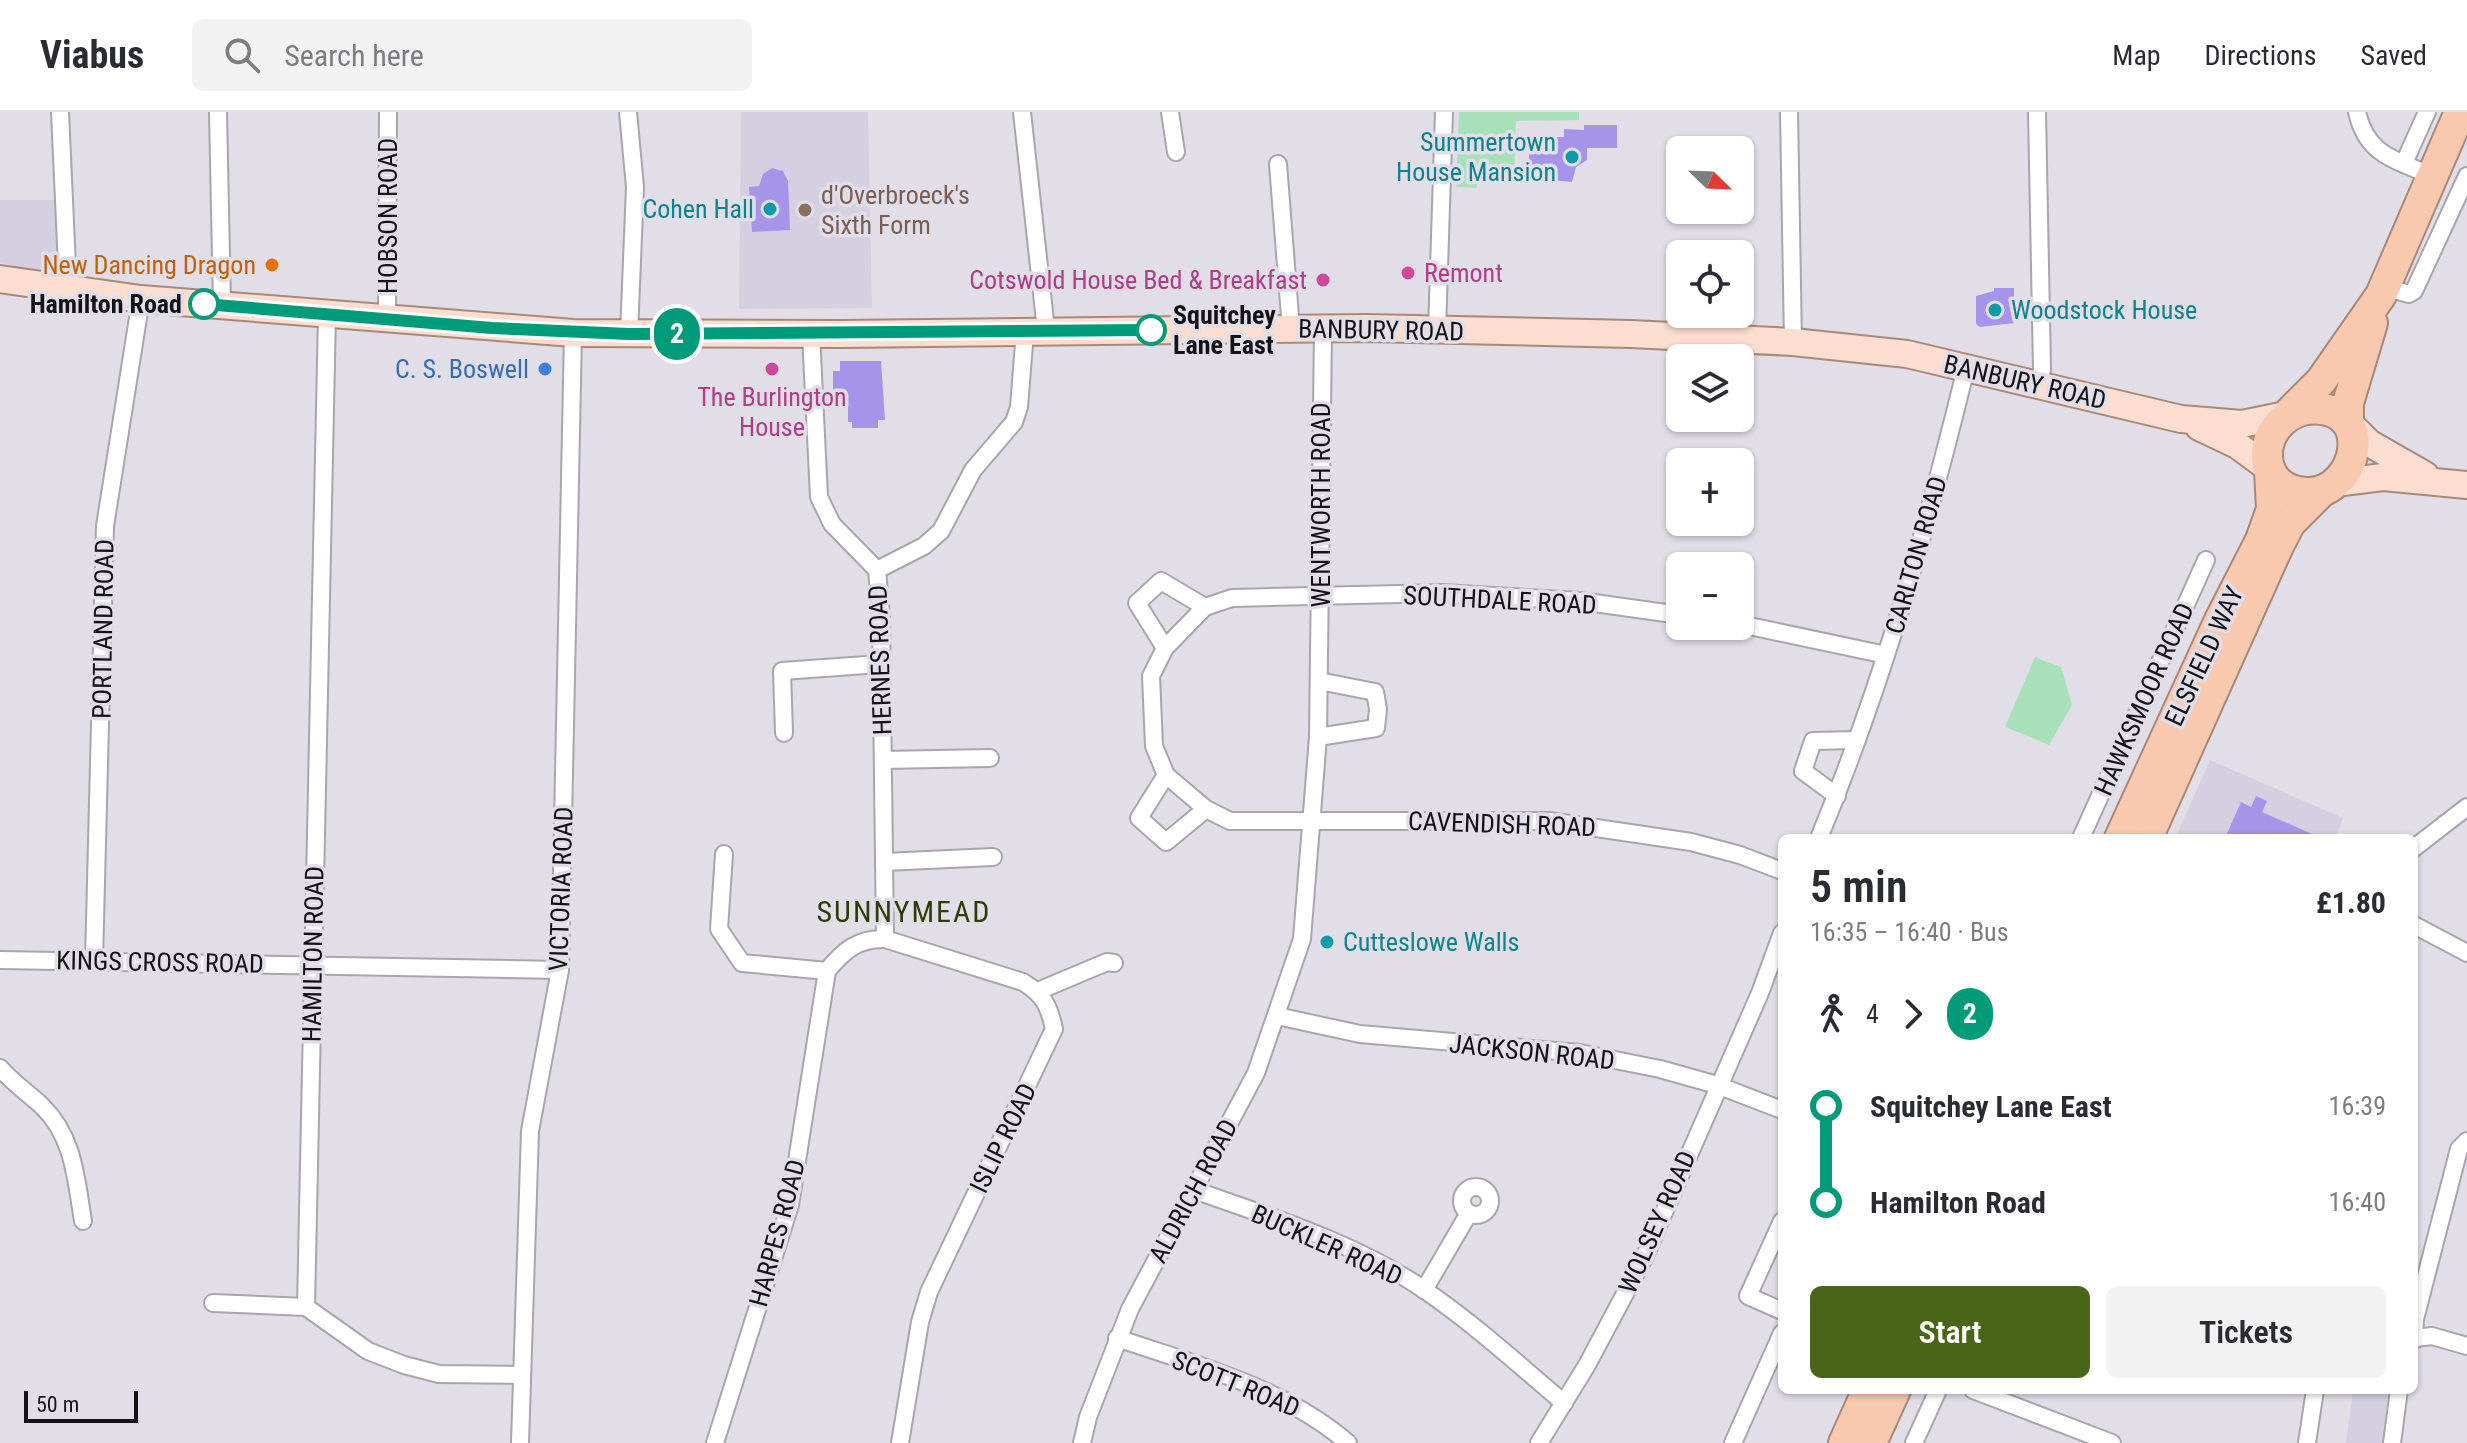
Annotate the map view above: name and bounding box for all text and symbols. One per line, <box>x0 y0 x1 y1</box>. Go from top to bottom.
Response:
search box <box>192 19 752 91</box>
text: Viabus <box>40 33 144 77</box>
icon: search <box>220 33 264 77</box>
text: Search here <box>284 38 424 73</box>
text: Map <box>2112 39 2161 72</box>
text: Directions <box>2205 39 2316 72</box>
text: Saved <box>2360 39 2427 72</box>
place label: Summertown House Mansion <box>1396 127 1556 187</box>
north arrow <box>1666 136 1754 224</box>
map controls <box>1666 136 1754 640</box>
street label: HOBSON ROAD <box>373 138 403 294</box>
marker: Summertown House Mansion <box>1563 148 1581 166</box>
place label: d'Overbroeck's Sixth Form <box>821 180 970 240</box>
place label: Cohen Hall <box>642 194 754 224</box>
marker: Cohen Hall <box>761 200 779 218</box>
marker: d'Overbroeck's Sixth Form <box>796 201 814 219</box>
button: locate <box>1666 240 1754 328</box>
place label: New Dancing Dragon <box>42 250 256 280</box>
marker: New Dancing Dragon <box>263 256 281 274</box>
place label: Remont <box>1424 258 1503 288</box>
marker: Remont <box>1399 264 1417 282</box>
place label: Cotswold House Bed & Breakfast <box>969 265 1307 295</box>
marker: Cotswold House Bed & Breakfast <box>1314 271 1332 289</box>
place label: Hamilton Road <box>30 289 182 319</box>
marker: Hamilton Road <box>189 289 219 319</box>
place label: Woodstock House <box>2011 295 2197 325</box>
place label: Squitchey Lane East <box>1173 300 1276 360</box>
marker: Woodstock House <box>1986 301 2004 319</box>
line badge: 2 <box>651 308 703 360</box>
street label: BANBURY ROAD <box>1298 314 1464 346</box>
marker: Squitchey Lane East <box>1136 315 1166 345</box>
text: 2 <box>670 317 684 350</box>
button: layers <box>1666 344 1754 432</box>
street label: BANBURY ROAD <box>1941 349 2109 415</box>
place label: C. S. Boswell <box>395 354 529 384</box>
marker: C. S. Boswell <box>536 360 554 378</box>
marker: The Burlington House <box>763 360 781 378</box>
place label: The Burlington House <box>697 382 847 442</box>
street label: WENTWORTH ROAD <box>1306 402 1336 608</box>
button: + <box>1666 448 1754 536</box>
street label: CARLTON ROAD <box>1879 473 1953 637</box>
street label: PORTLAND ROAD <box>86 539 120 719</box>
button: − <box>1666 552 1754 640</box>
street label: SOUTHDALE ROAD <box>1403 580 1597 620</box>
street label: ELSFIELD WAY <box>2159 581 2250 731</box>
street label: HERNES ROAD <box>862 584 898 736</box>
street label: HAWKSMOOR ROAD <box>2088 598 2200 800</box>
street label: VICTORIA ROAD <box>543 806 579 972</box>
street label: CAVENDISH ROAD <box>1407 806 1597 842</box>
text: 5 min <box>1810 861 1907 913</box>
street label: HAMILTON ROAD <box>296 866 330 1042</box>
text: £1.80 <box>2316 885 2386 920</box>
district label: SUNNYMEAD <box>817 894 991 929</box>
text: 16:35 – 16:40 · Bus <box>1810 917 2009 947</box>
place label: Cutteslowe Walls <box>1343 927 1519 957</box>
marker: Cutteslowe Walls <box>1318 933 1336 951</box>
street label: KINGS CROSS ROAD <box>56 945 264 979</box>
icon: walk <box>1810 992 1854 1036</box>
icon: forward <box>1891 992 1935 1036</box>
text: 2 <box>1963 997 1977 1030</box>
text: 4 <box>1866 999 1879 1029</box>
street label: JACKSON ROAD <box>1448 1028 1616 1076</box>
street label: ISLIP ROAD <box>964 1078 1042 1198</box>
text: Squitchey Lane East <box>1870 1089 2112 1124</box>
text: 16:39 <box>2329 1091 2386 1121</box>
street label: ALDRICH ROAD <box>1143 1114 1243 1268</box>
street label: WOLSEY ROAD <box>1612 1146 1702 1298</box>
street label: HARPES ROAD <box>743 1156 811 1310</box>
text: Hamilton Road <box>1870 1185 2046 1220</box>
text: 16:40 <box>2329 1187 2386 1217</box>
street label: BUCKLER ROAD <box>1247 1198 1407 1292</box>
button: Start <box>1810 1286 2090 1378</box>
button: Tickets <box>2106 1286 2386 1378</box>
street label: SCOTT ROAD <box>1168 1345 1304 1423</box>
scale bar <box>24 1387 138 1423</box>
text: 50 m <box>36 1392 79 1417</box>

